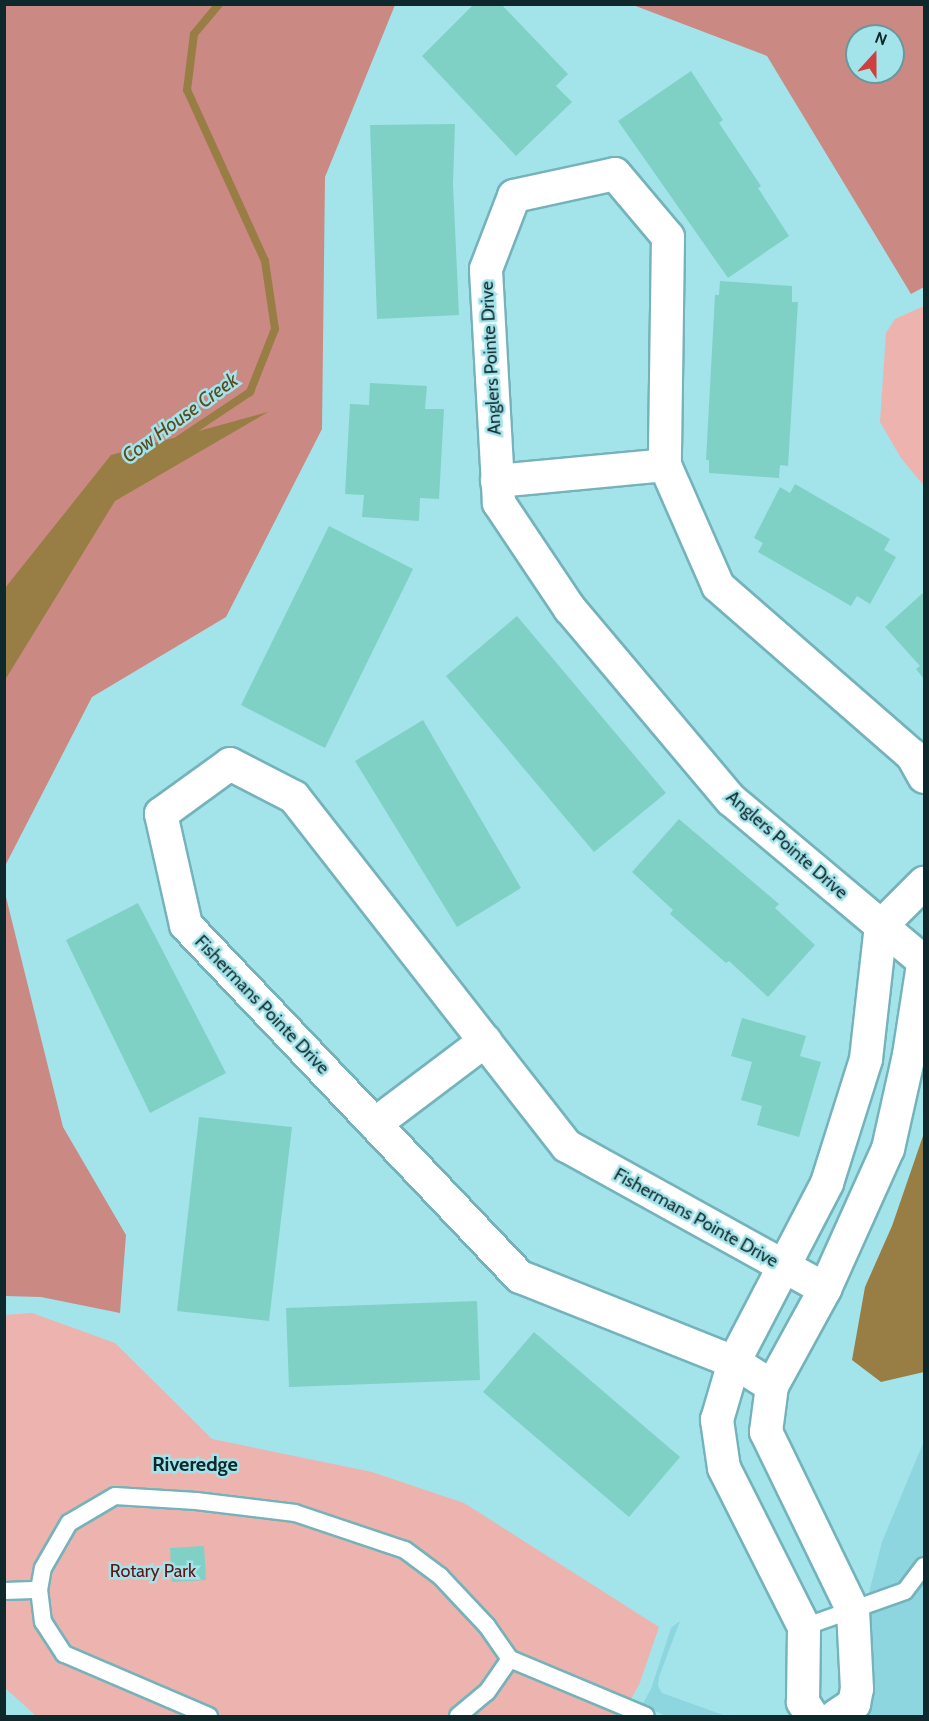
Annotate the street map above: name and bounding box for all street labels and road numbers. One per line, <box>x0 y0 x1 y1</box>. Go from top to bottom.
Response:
street label: Anglers Pointe Drive <box>476 281 506 435</box>
street label: Anglers Pointe Drive <box>722 786 852 904</box>
street label: Fishermans Pointe Drive <box>190 931 334 1079</box>
street label: Fishermans Pointe Drive <box>610 1164 782 1272</box>

